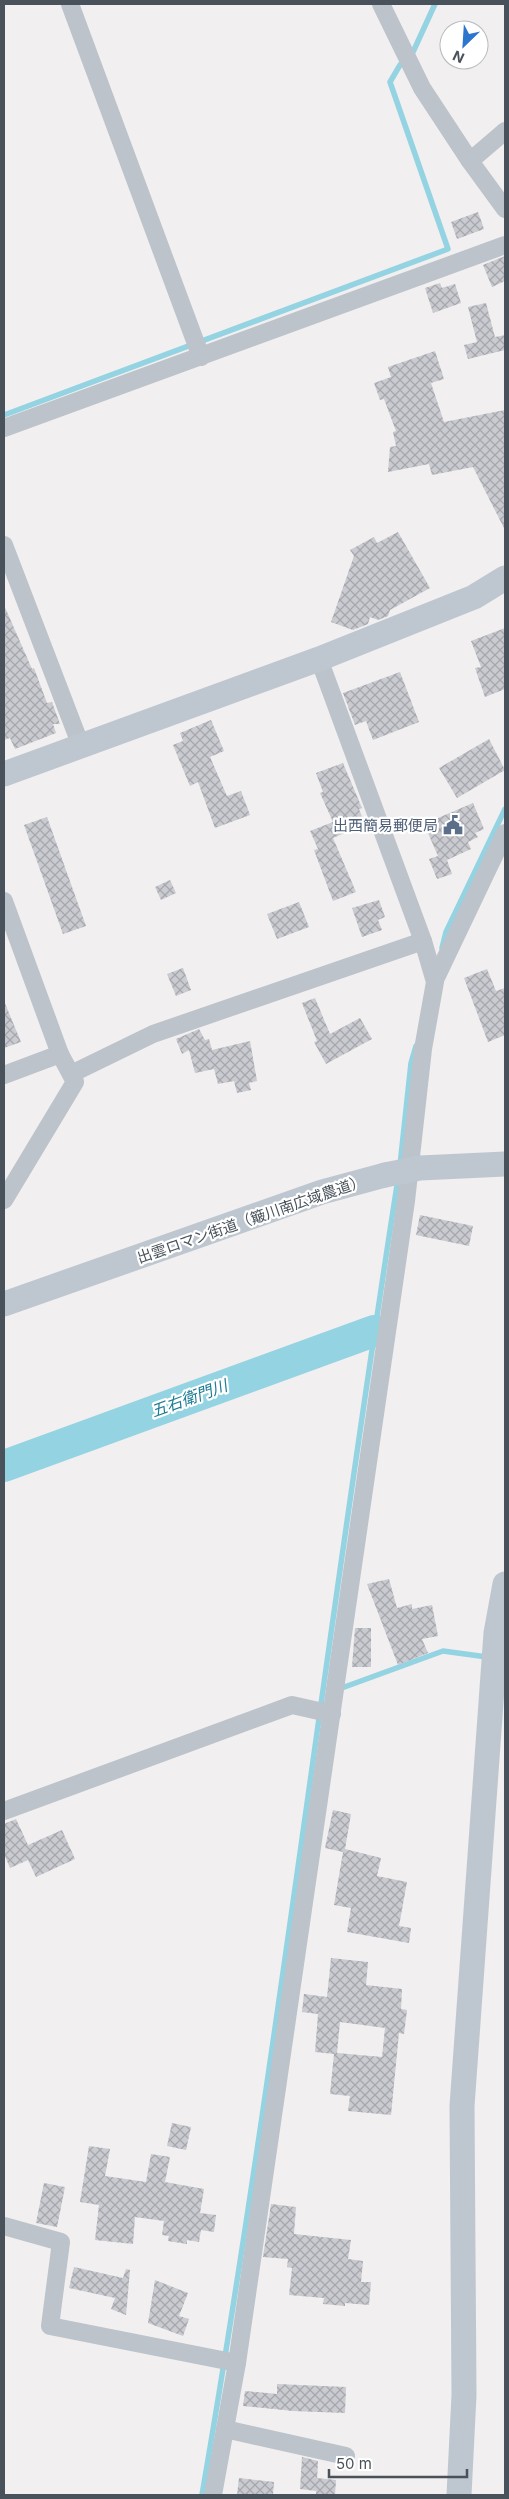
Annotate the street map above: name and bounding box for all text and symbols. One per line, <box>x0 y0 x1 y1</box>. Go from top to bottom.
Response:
north arrow <box>439 20 489 70</box>
text: N <box>450 47 467 67</box>
public building icon: 出西簡易郵便局 <box>442 814 464 836</box>
place label: 出西簡易郵便局 <box>333 816 438 835</box>
street label: 出雲ロマン街道（簸川南広域農道） <box>134 1171 368 1267</box>
water label: 五右衛門川 <box>148 1374 232 1421</box>
scale bar <box>329 2446 466 2478</box>
text: 50 m <box>336 2454 372 2473</box>

